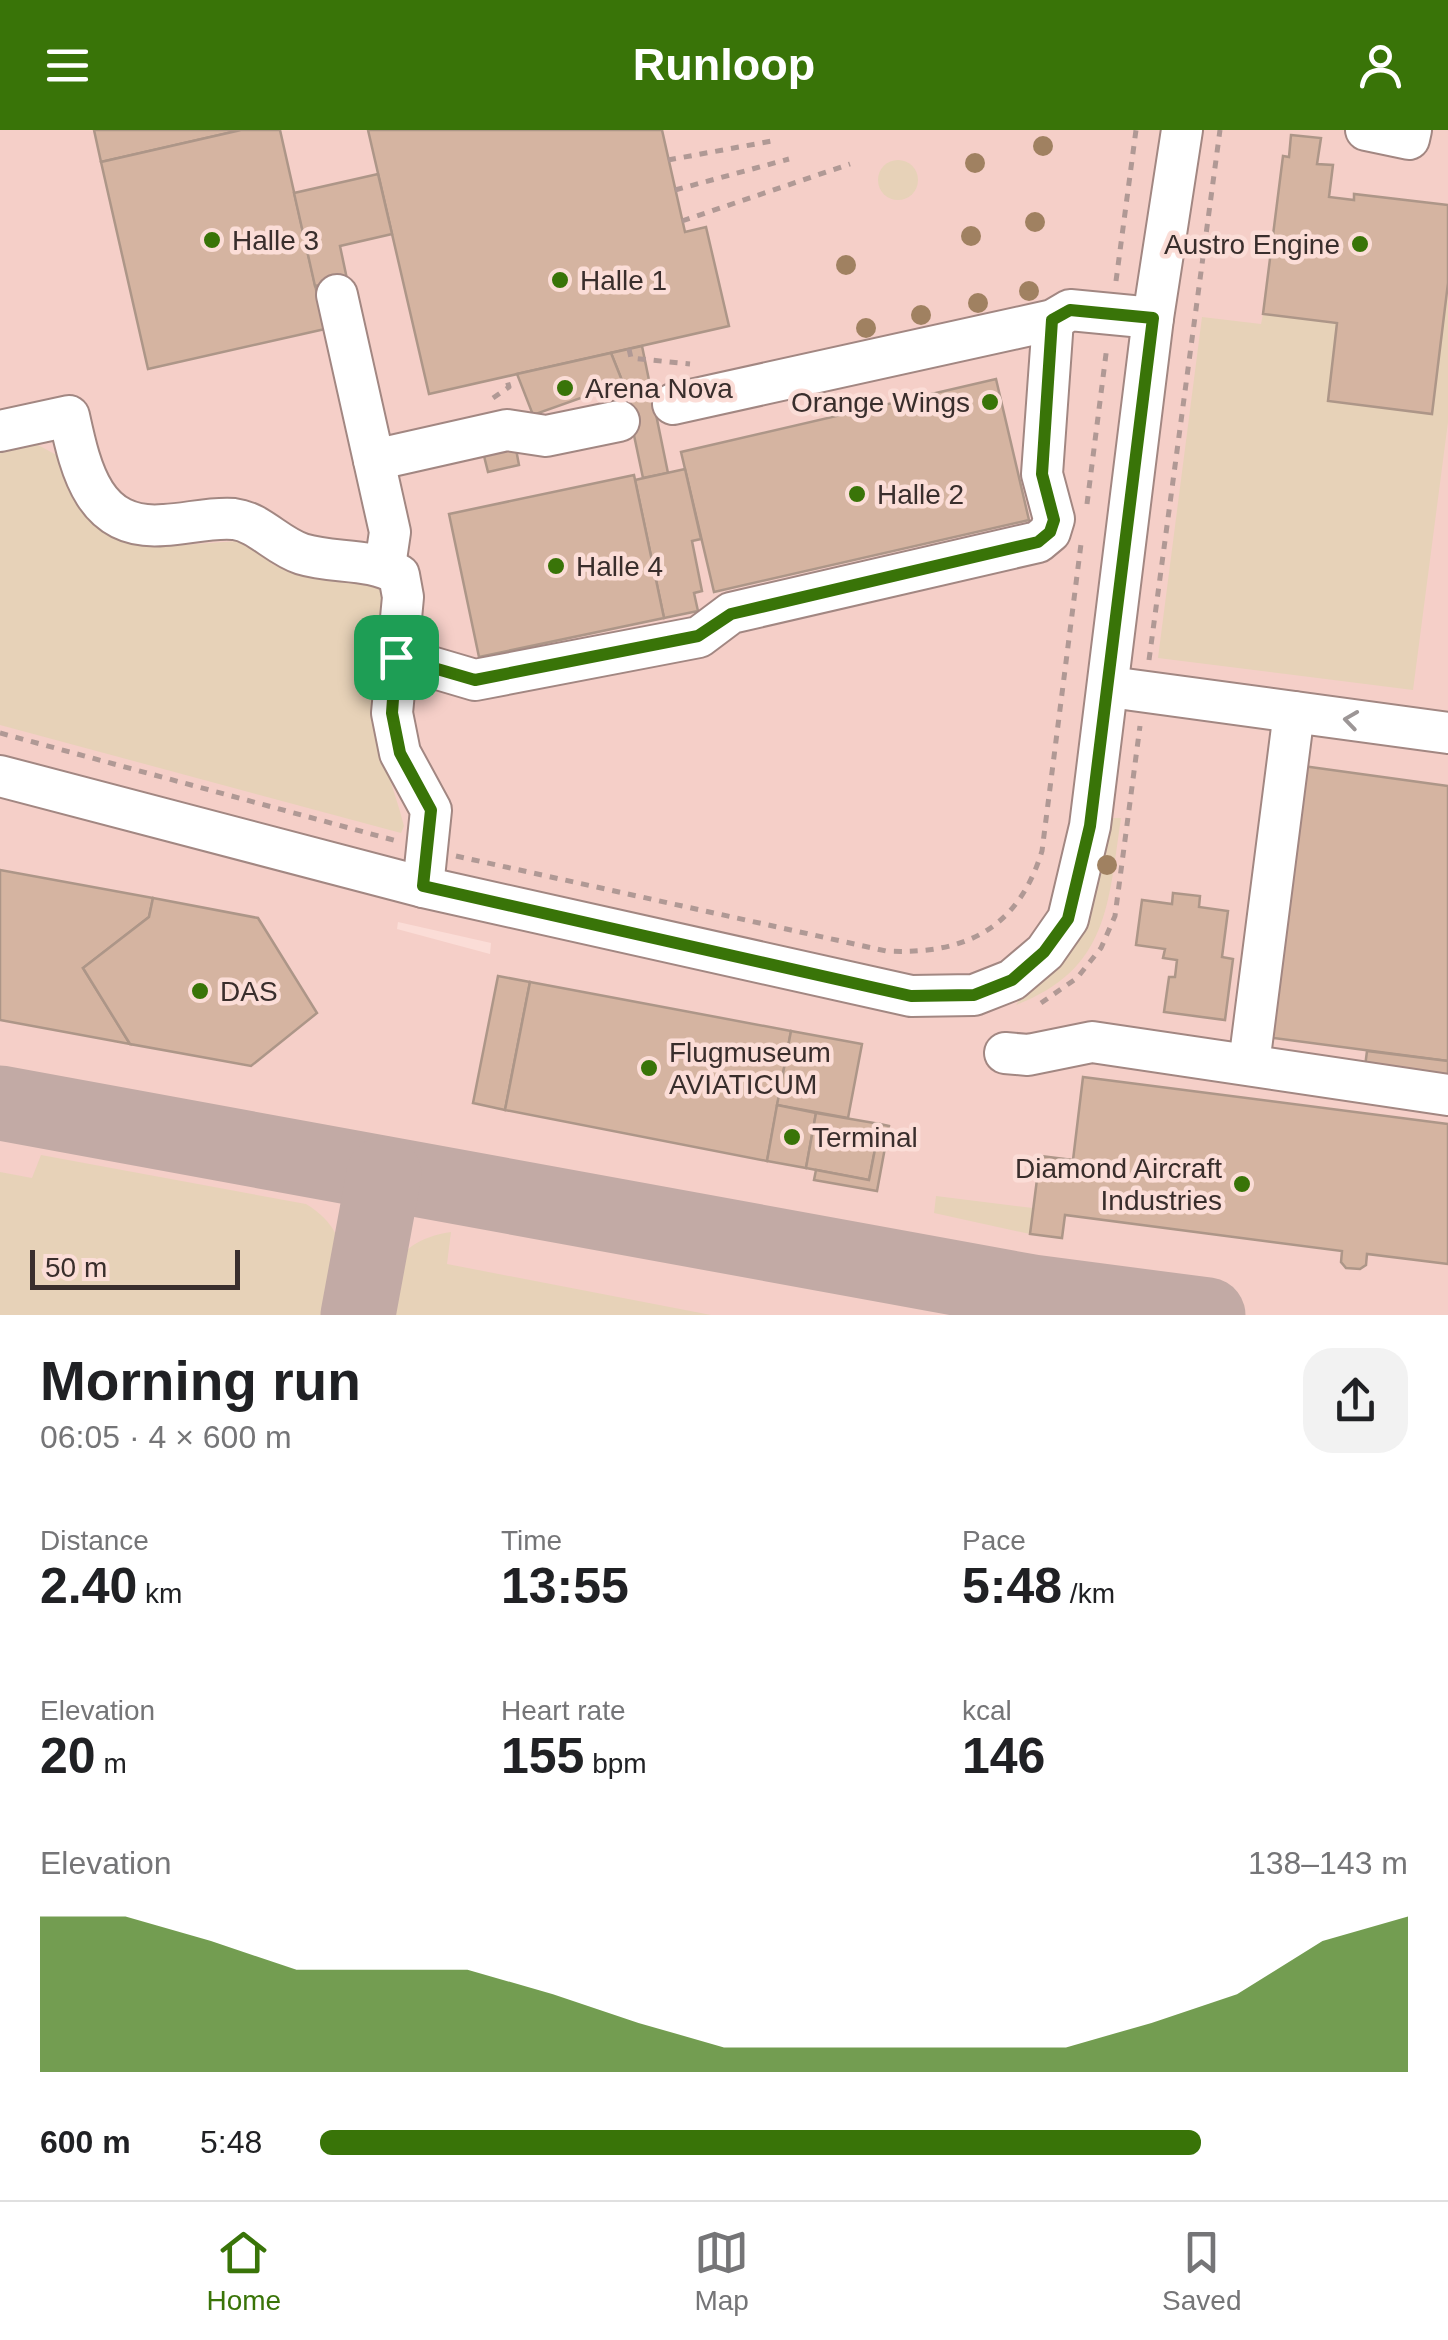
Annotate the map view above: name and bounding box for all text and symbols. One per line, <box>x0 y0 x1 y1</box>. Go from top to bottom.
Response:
icon: menu <box>40 38 95 93</box>
icon: person <box>1353 38 1408 93</box>
text: Runloop <box>633 39 815 90</box>
place label: Halle 3 <box>232 225 319 256</box>
marker: Halle 3 <box>201 229 223 251</box>
place label: Austro Engine <box>1164 229 1340 260</box>
marker: Austro Engine <box>1349 233 1371 255</box>
place label: Halle 1 <box>580 265 667 296</box>
marker: Halle 1 <box>549 269 571 291</box>
place label: Arena Nova <box>585 373 733 404</box>
marker: Arena Nova <box>554 377 576 399</box>
place label: Orange Wings <box>791 387 970 418</box>
marker: Orange Wings <box>979 391 1001 413</box>
place label: Halle 2 <box>877 479 964 510</box>
marker: Halle 2 <box>846 483 868 505</box>
place label: Halle 4 <box>576 551 663 582</box>
marker: Halle 4 <box>545 555 567 577</box>
pin <box>354 615 439 700</box>
icon: arrive <box>369 630 424 685</box>
one-way arrow <box>1343 710 1360 731</box>
place label: DAS <box>220 976 278 1007</box>
marker: DAS <box>189 980 211 1002</box>
place label: Flugmuseum AVIATICUM <box>669 1037 831 1100</box>
marker: Flugmuseum AVIATICUM <box>638 1057 660 1079</box>
place label: Terminal <box>812 1122 918 1153</box>
marker: Terminal <box>781 1126 803 1148</box>
place label: Diamond Aircraft Industries <box>1015 1153 1222 1216</box>
marker: Diamond Aircraft Industries <box>1231 1173 1253 1195</box>
scale bar <box>30 1245 240 1290</box>
text: 50 m <box>45 1252 107 1283</box>
button: share <box>1303 1348 1408 1453</box>
text: Morning run <box>40 1350 361 1412</box>
text: 06:05 · 4 × 600 m <box>40 1419 292 1455</box>
text: Distance <box>40 1525 149 1556</box>
text: Time <box>501 1525 562 1556</box>
text: Pace <box>962 1525 1026 1556</box>
text: 2.40 <box>40 1558 137 1614</box>
text: 13:55 <box>501 1558 629 1614</box>
text: 5:48 <box>962 1558 1062 1614</box>
text: km <box>137 1578 182 1609</box>
text: /km <box>1062 1578 1115 1609</box>
text: Elevation <box>40 1695 155 1726</box>
text: Heart rate <box>501 1695 626 1726</box>
text: kcal <box>962 1695 1012 1726</box>
text: 20 <box>40 1728 96 1784</box>
text: 155 <box>501 1728 584 1784</box>
text: 146 <box>962 1728 1045 1784</box>
text: m <box>96 1748 127 1779</box>
text: bpm <box>584 1748 647 1779</box>
text: Elevation <box>40 1845 172 1881</box>
text: 138–143 m <box>1248 1845 1408 1881</box>
text: 600 m <box>40 2124 131 2160</box>
text: 5:48 <box>200 2124 262 2160</box>
tab: Home <box>206 2225 281 2317</box>
tab: Map <box>694 2225 749 2317</box>
tab: Saved <box>1162 2225 1241 2317</box>

